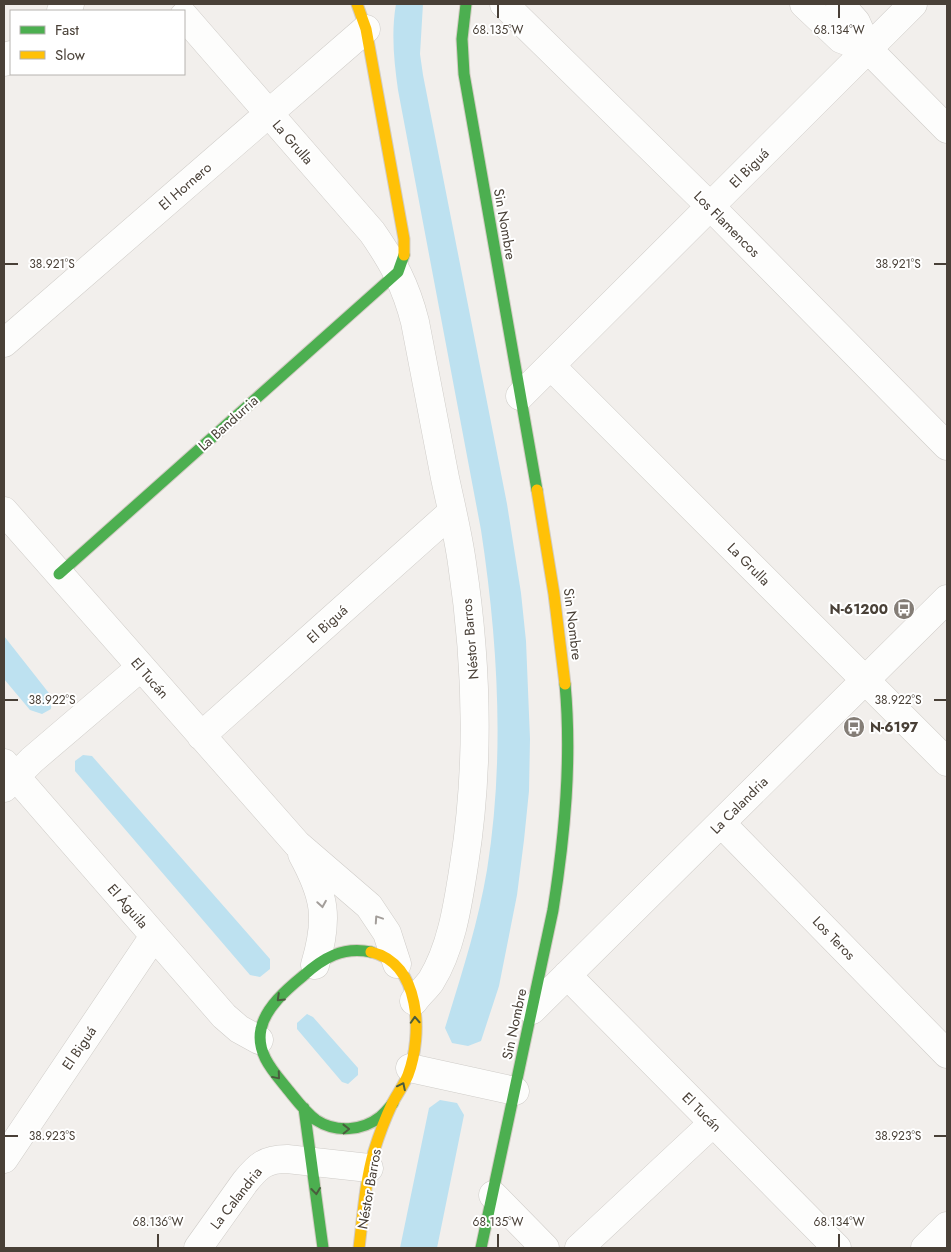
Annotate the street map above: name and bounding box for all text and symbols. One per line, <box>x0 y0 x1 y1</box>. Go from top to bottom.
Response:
legend <box>10 10 185 75</box>
text: Fast <box>55 19 79 41</box>
text: 68.135°W <box>473 21 524 39</box>
text: 68.134°W <box>813 21 865 39</box>
text: Slow <box>55 44 86 66</box>
street label: La Grulla <box>268 115 318 169</box>
street label: El Biguá <box>725 144 773 192</box>
street label: El Hornero <box>154 157 216 215</box>
street label: Los Flamencos <box>689 186 765 262</box>
street label: Sin Nombre <box>489 187 521 261</box>
text: 38.921°S <box>29 255 75 273</box>
text: 38.921°S <box>875 255 921 273</box>
street label: La Bandurria <box>194 391 262 455</box>
street label: La Grulla <box>723 538 775 590</box>
street label: Sin Nombre <box>559 587 587 661</box>
street label: Néstor Barros <box>456 597 483 680</box>
bus stop icon: N-61200 <box>892 597 916 621</box>
place label: N-61200 <box>830 599 888 619</box>
street label: El Biguá <box>302 600 352 648</box>
street label: El Tucán <box>126 653 174 703</box>
text: 38.922°S <box>28 691 76 709</box>
text: 38.922°S <box>874 691 922 709</box>
bus stop icon: N-6197 <box>842 715 866 739</box>
place label: N-6197 <box>870 717 919 737</box>
street label: La Calandria <box>706 772 772 838</box>
street label: El Águila <box>103 879 153 933</box>
one-way arrow <box>317 900 327 909</box>
street label: Los Teros <box>808 912 860 965</box>
one-way arrow <box>375 915 384 925</box>
street label: Sin Nombre <box>497 987 531 1061</box>
one-way arrow <box>277 992 286 1001</box>
one-way arrow <box>410 1016 421 1024</box>
street label: El Biguá <box>57 1022 101 1074</box>
one-way arrow <box>271 1070 280 1079</box>
one-way arrow <box>396 1082 406 1091</box>
street label: El Tucán <box>678 1088 726 1136</box>
one-way arrow <box>342 1124 350 1134</box>
text: 38.923°S <box>29 1127 76 1145</box>
text: 38.923°S <box>875 1127 922 1145</box>
street label: Néstor Barros <box>352 1147 386 1231</box>
street label: La Calandria <box>205 1163 267 1233</box>
one-way arrow <box>310 1187 321 1195</box>
text: 68.136°W <box>133 1213 184 1231</box>
text: 68.135°W <box>473 1213 524 1231</box>
text: 68.134°W <box>813 1213 865 1231</box>

